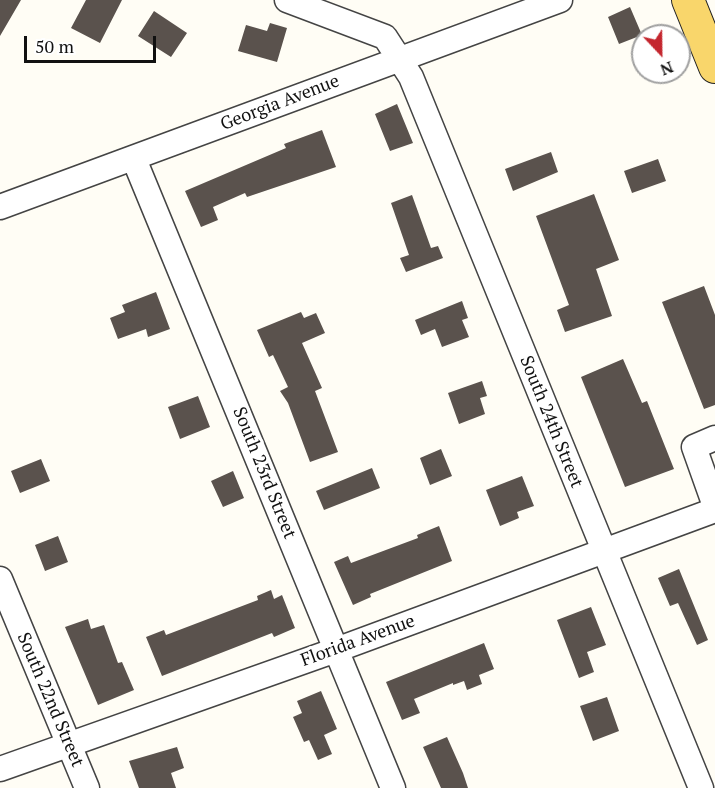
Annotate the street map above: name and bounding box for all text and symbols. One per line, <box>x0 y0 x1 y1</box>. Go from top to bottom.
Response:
scale bar <box>27 24 159 62</box>
north arrow <box>631 24 691 84</box>
text: 50 m <box>35 34 74 58</box>
text: N <box>657 56 677 81</box>
street label: Georgia Avenue <box>218 70 342 136</box>
street label: South 24th Street <box>515 353 587 491</box>
street label: South 23rd Street <box>228 404 300 542</box>
street label: Florida Avenue <box>298 610 418 672</box>
street label: South 22nd Street <box>12 630 88 770</box>

